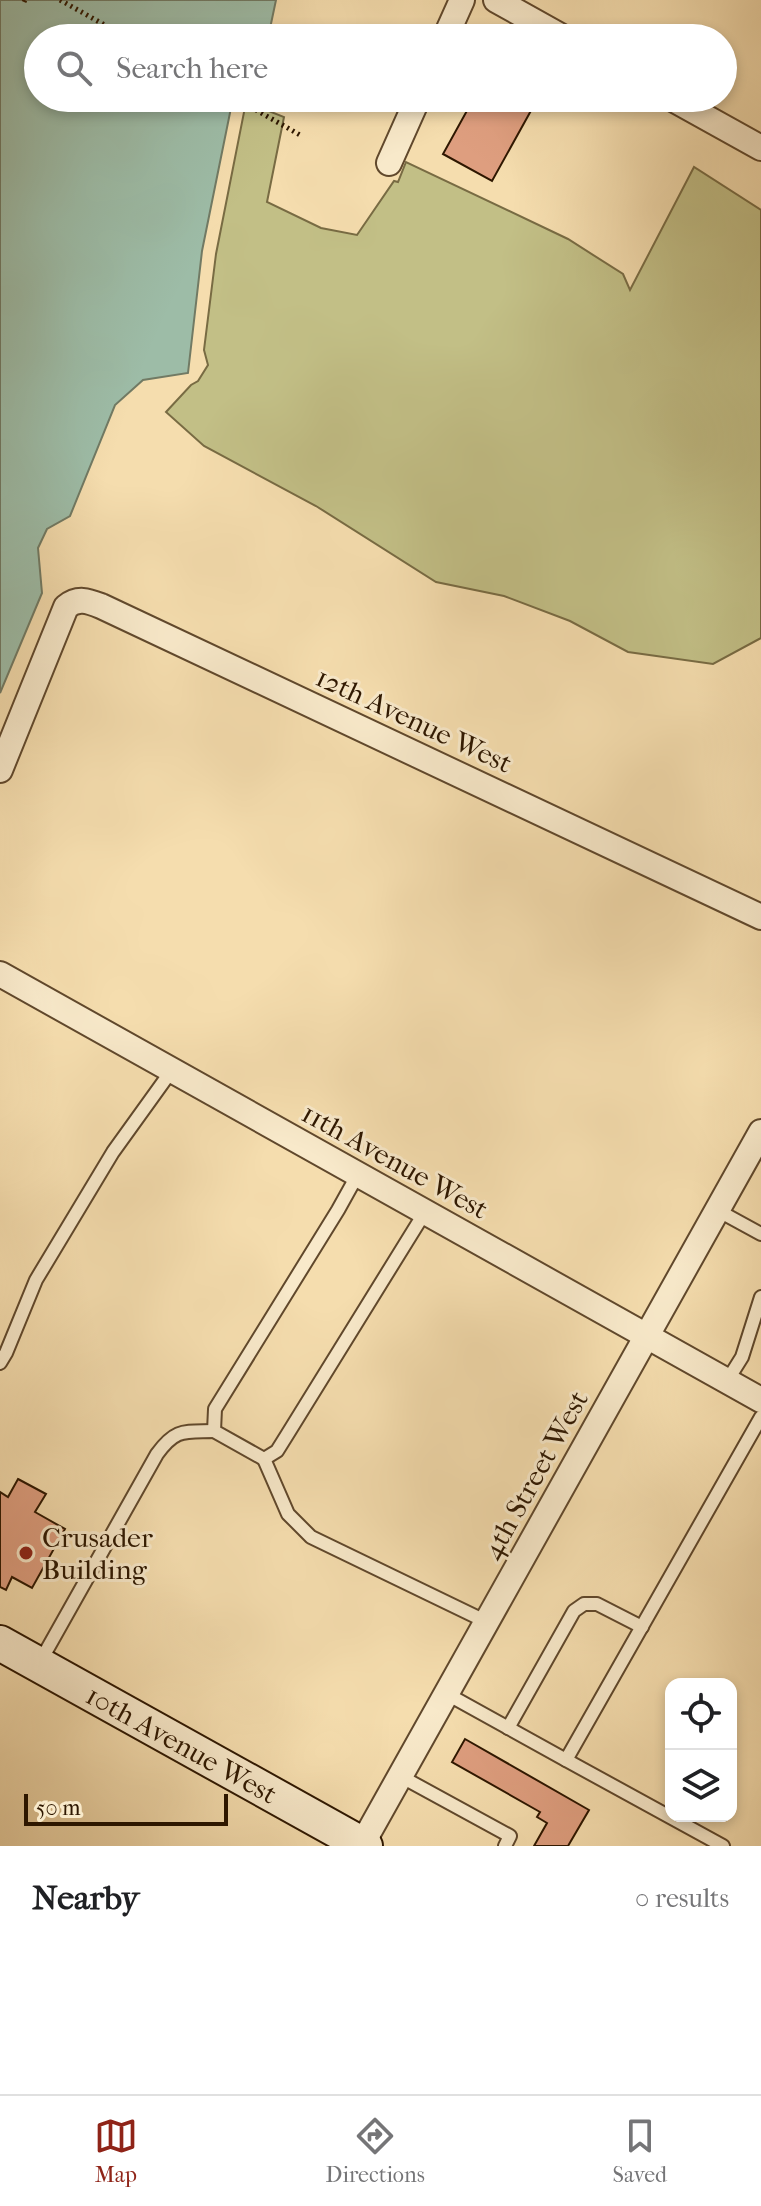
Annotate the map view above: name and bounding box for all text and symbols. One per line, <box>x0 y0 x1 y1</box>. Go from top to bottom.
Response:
search box <box>24 24 737 112</box>
icon: search <box>52 46 96 90</box>
text: Search here <box>116 51 268 86</box>
street label: 12th Avenue West <box>311 660 517 780</box>
street label: 11th Avenue West <box>296 1096 494 1226</box>
street label: 4th Street West <box>475 1385 595 1565</box>
place label: Crusader Building <box>42 1521 153 1586</box>
marker: Crusader Building <box>17 1544 35 1562</box>
street label: 10th Avenue West <box>81 1678 283 1810</box>
map controls <box>665 1678 737 1822</box>
button: locate <box>665 1678 737 1750</box>
button: layers <box>665 1750 737 1822</box>
scale bar <box>24 1790 228 1826</box>
text: 50 m <box>36 1795 81 1821</box>
text: Nearby <box>32 1878 139 1918</box>
text: 0 results <box>635 1883 729 1914</box>
tab: Map <box>94 2114 138 2188</box>
tab: Directions <box>326 2114 425 2188</box>
tab: Saved <box>613 2114 667 2188</box>

